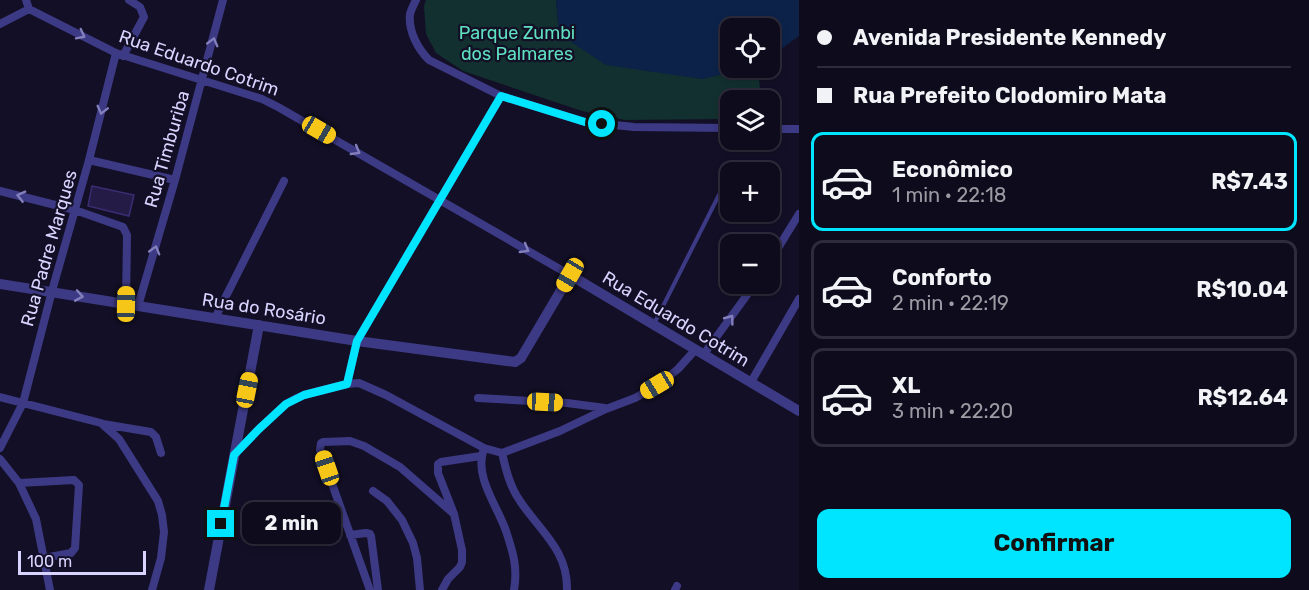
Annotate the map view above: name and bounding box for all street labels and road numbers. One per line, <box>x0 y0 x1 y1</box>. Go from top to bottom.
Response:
street label: Rua Eduardo Cotrim <box>116 25 282 101</box>
street label: Rua Timburiba <box>140 88 194 210</box>
street label: Rua Padre Marques <box>16 167 82 329</box>
street label: Rua Eduardo Cotrim <box>598 266 754 372</box>
street label: Rua do Rosário <box>201 288 327 330</box>

